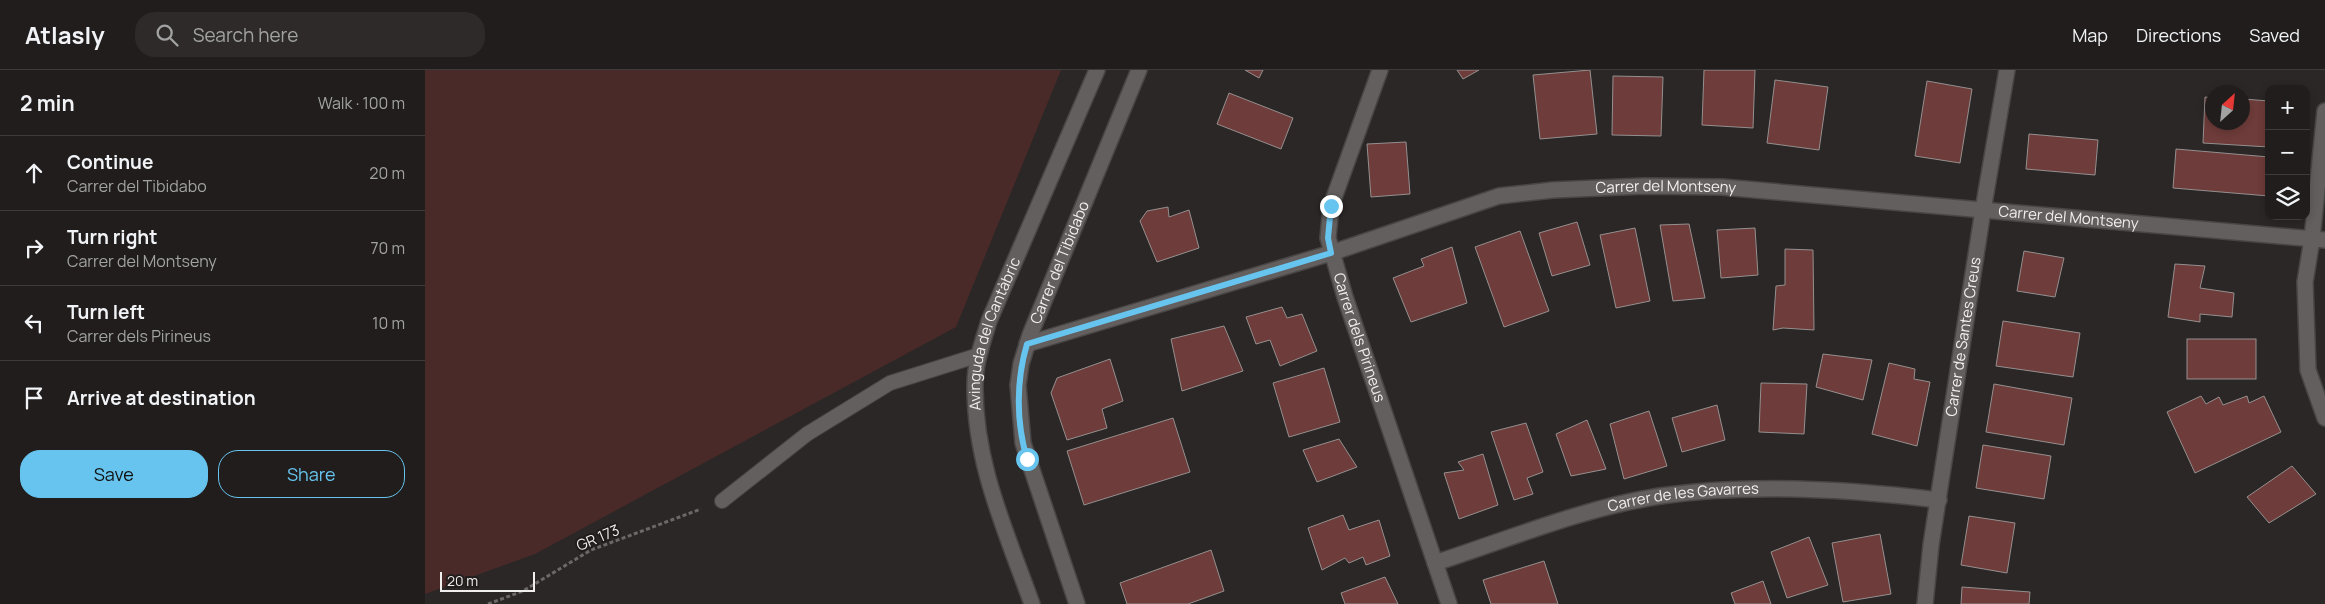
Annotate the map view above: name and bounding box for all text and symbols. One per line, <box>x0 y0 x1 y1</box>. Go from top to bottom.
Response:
search box <box>135 12 485 57</box>
text: Atlasly <box>25 18 105 51</box>
icon: search <box>153 21 181 49</box>
text: Search here <box>193 22 298 48</box>
text: Map <box>2072 23 2108 47</box>
text: Directions <box>2136 23 2221 47</box>
text: Saved <box>2249 23 2300 47</box>
north arrow <box>2205 85 2250 130</box>
map controls <box>2265 85 2310 220</box>
button: + <box>2265 85 2310 130</box>
text: 2 min <box>20 89 75 117</box>
text: Walk · 100 m <box>318 92 405 114</box>
button: − <box>2265 130 2310 175</box>
text: Continue <box>67 149 153 175</box>
icon: ahead <box>20 159 48 187</box>
text: 20 m <box>369 162 405 184</box>
text: Carrer del Tibidabo <box>67 175 207 197</box>
street label: Carrer del Montseny <box>1595 175 1737 198</box>
button: layers <box>2265 175 2310 220</box>
route end <box>1320 195 1343 218</box>
street label: Carrer del Tibidabo <box>1025 198 1094 327</box>
street label: Carrer del Montseny <box>1998 200 2140 234</box>
text: Turn right <box>67 224 157 250</box>
icon: right <box>20 234 48 262</box>
text: 70 m <box>370 237 405 259</box>
text: Carrer del Montseny <box>67 250 217 272</box>
street label: Avinguda del Cantàbric <box>964 254 1025 411</box>
street label: Carrer de Santes Creus <box>1940 255 1986 418</box>
street label: Carrer dels Pirineus <box>1329 270 1391 405</box>
text: Turn left <box>67 299 145 325</box>
icon: left <box>20 309 48 337</box>
text: 10 m <box>372 312 405 334</box>
text: Carrer dels Pirineus <box>67 325 211 347</box>
icon: arrive <box>20 384 48 412</box>
text: Arrive at destination <box>67 385 256 411</box>
route start <box>1016 448 1039 471</box>
button: Save <box>20 450 208 498</box>
button: Share <box>218 450 405 498</box>
street label: Carrer de les Gavarres <box>1605 478 1759 517</box>
street label: GR 173 <box>573 519 622 556</box>
scale bar <box>440 569 535 592</box>
text: 20 m <box>447 571 478 590</box>

